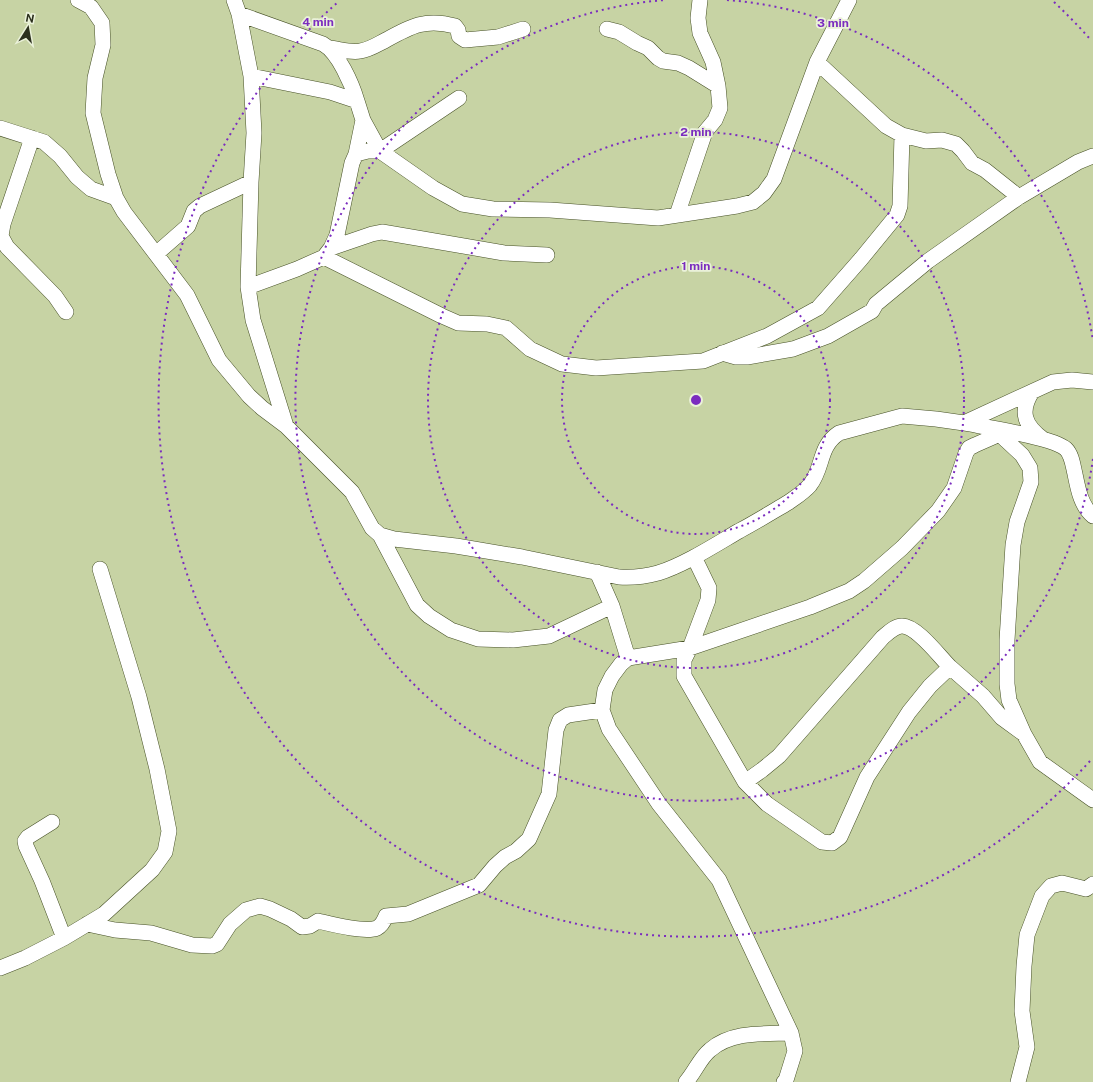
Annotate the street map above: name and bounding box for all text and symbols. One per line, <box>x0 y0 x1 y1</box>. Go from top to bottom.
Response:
north arrow <box>8 8 48 48</box>
text: N <box>25 11 35 25</box>
text: 4 min <box>302 15 334 29</box>
text: 3 min <box>817 16 849 30</box>
text: 2 min <box>680 125 712 139</box>
text: 1 min <box>682 259 710 273</box>
centre of rings <box>689 393 703 407</box>

